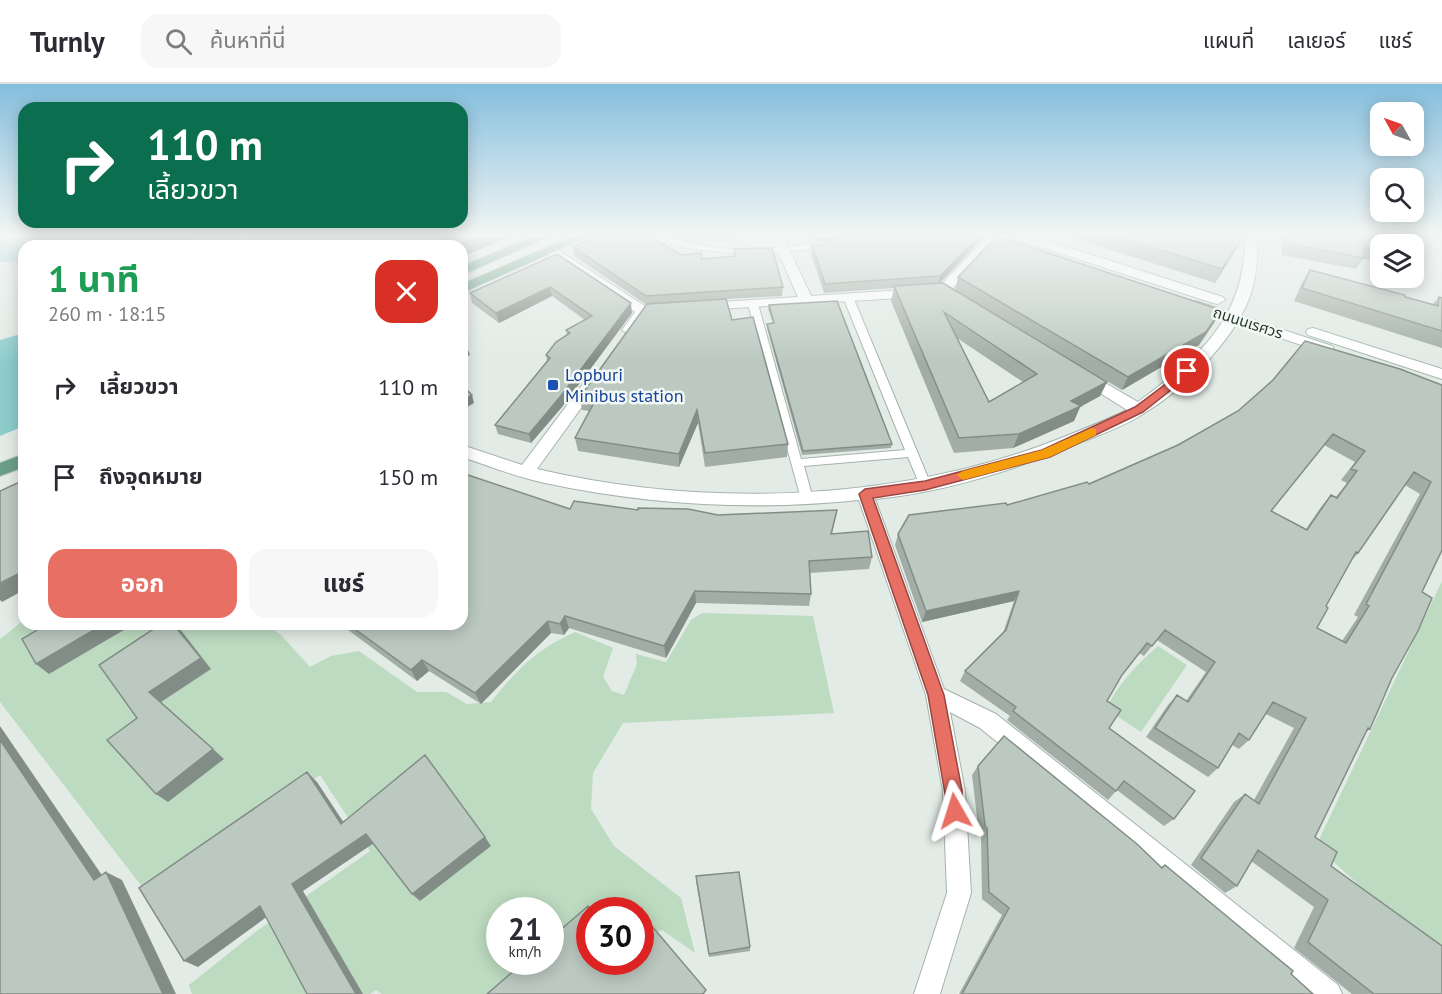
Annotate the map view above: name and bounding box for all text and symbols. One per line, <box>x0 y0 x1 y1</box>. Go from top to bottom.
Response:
search box <box>141 14 561 68</box>
text: Turnly <box>30 23 105 60</box>
icon: search <box>162 25 195 58</box>
text: ค้นหาที่นี่ <box>210 26 285 54</box>
text: แผนที่ <box>1203 27 1254 54</box>
text: เลเยอร์ <box>1287 27 1346 54</box>
text: แชร์ <box>1379 27 1412 54</box>
north arrow <box>1370 102 1424 156</box>
map controls <box>1370 102 1424 288</box>
text: 110 m <box>147 117 263 172</box>
icon: right <box>48 126 126 204</box>
button: search <box>1370 168 1424 222</box>
text: เลี้ยวขวา <box>147 172 238 206</box>
button: layers <box>1370 234 1424 288</box>
text: 1 นาที <box>48 255 140 302</box>
button: close <box>375 260 438 323</box>
text: 260 m · 18:15 <box>48 301 166 327</box>
street label: ถนนนเรศวร <box>1211 302 1285 343</box>
pin <box>1161 345 1212 396</box>
icon: arrive <box>1170 354 1203 387</box>
place label: Lopburi Minibus station <box>565 363 684 407</box>
icon: right <box>48 371 81 404</box>
text: เลี้ยวขวา <box>99 372 179 400</box>
text: 110 m <box>378 373 438 401</box>
marker: Lopburi Minibus station <box>546 378 560 392</box>
icon: arrive <box>48 461 81 494</box>
text: ถึงจุดหมาย <box>99 462 203 490</box>
text: 150 m <box>378 463 438 491</box>
button: ออก <box>48 549 237 618</box>
button: แชร์ <box>249 549 438 618</box>
position arrow <box>923 779 987 843</box>
speed limit sign: 30 <box>576 897 654 975</box>
text: 21 <box>508 909 542 948</box>
text: km/h <box>509 942 541 961</box>

